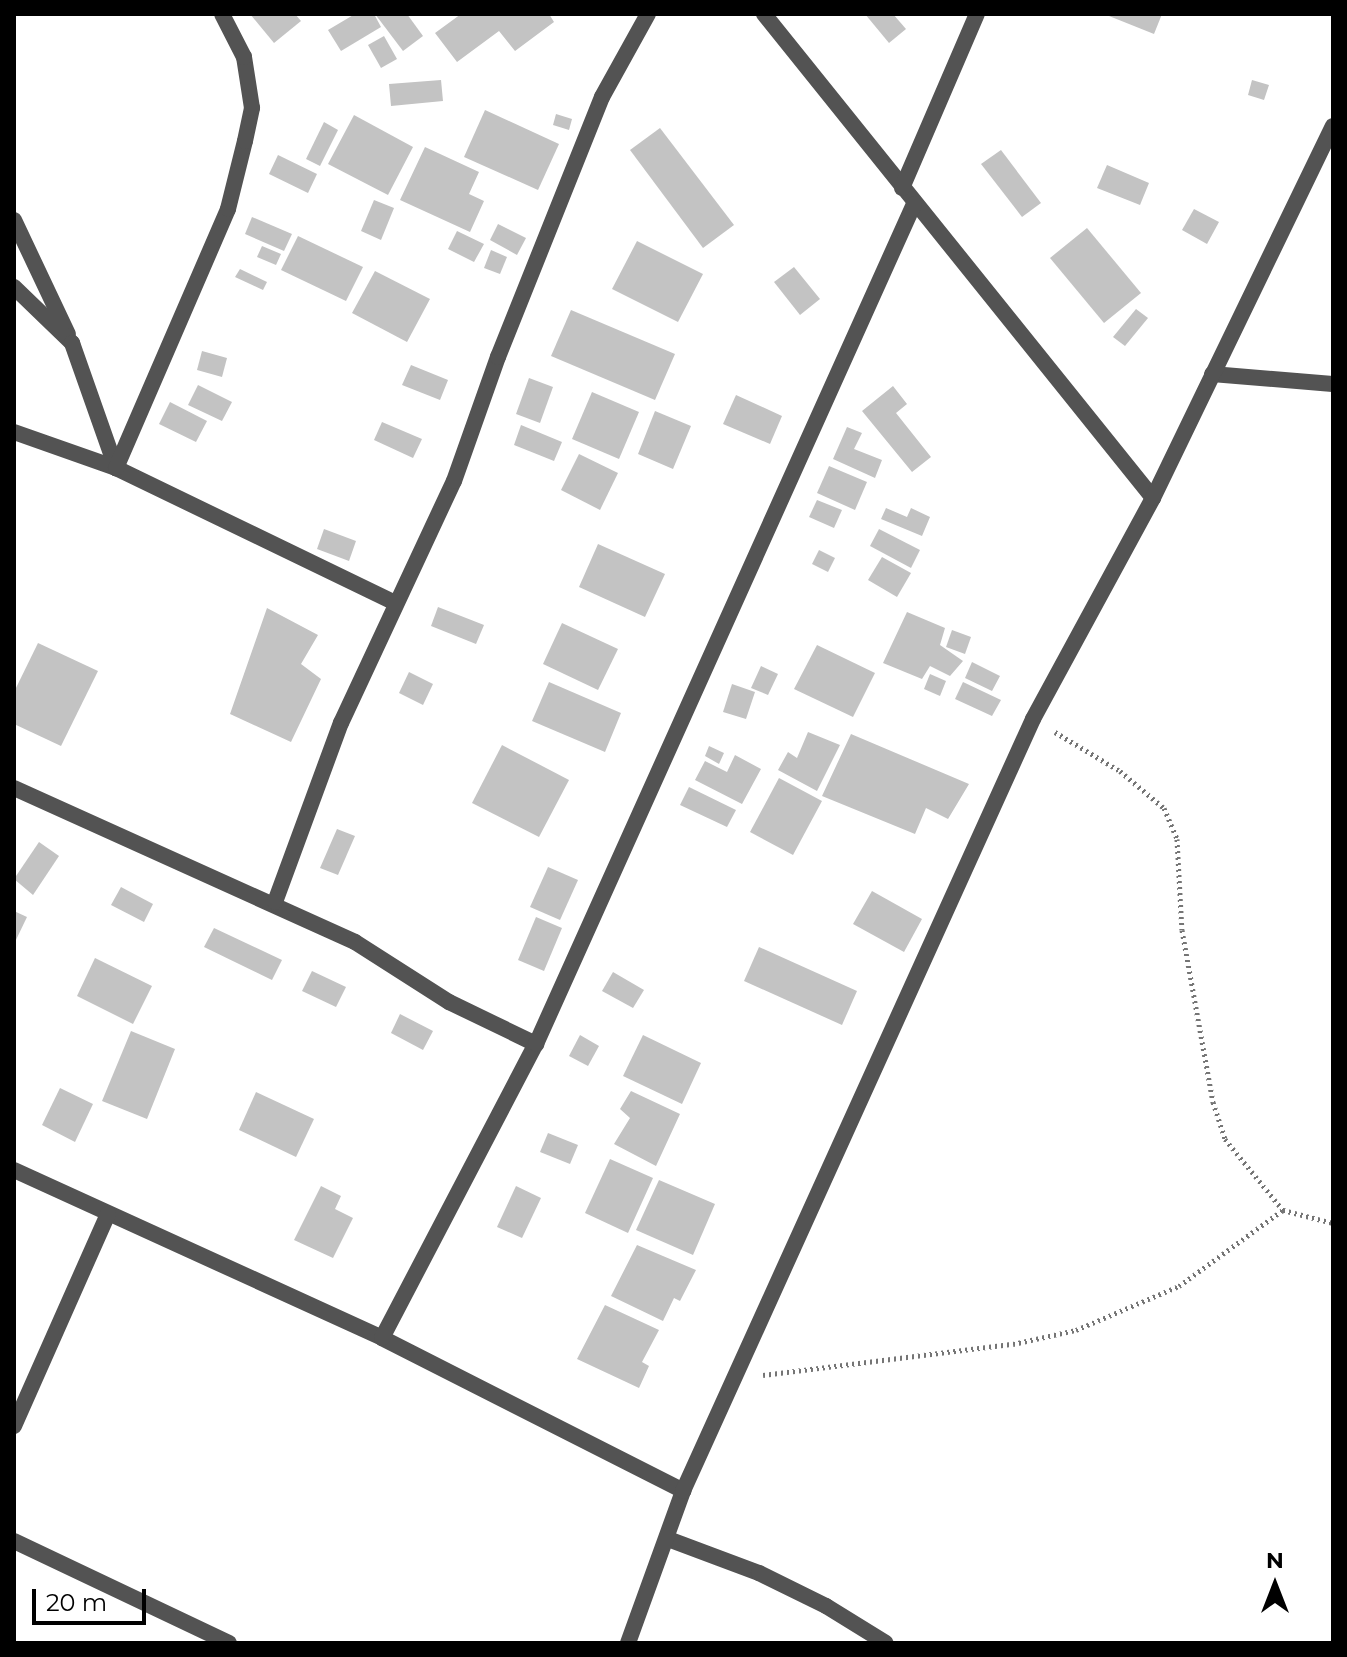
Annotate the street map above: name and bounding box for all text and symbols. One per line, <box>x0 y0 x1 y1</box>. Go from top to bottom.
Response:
north arrow <box>1235 1545 1315 1625</box>
text: N <box>1266 1547 1284 1574</box>
scale bar <box>36 1573 150 1623</box>
text: 20 m <box>46 1588 107 1617</box>

